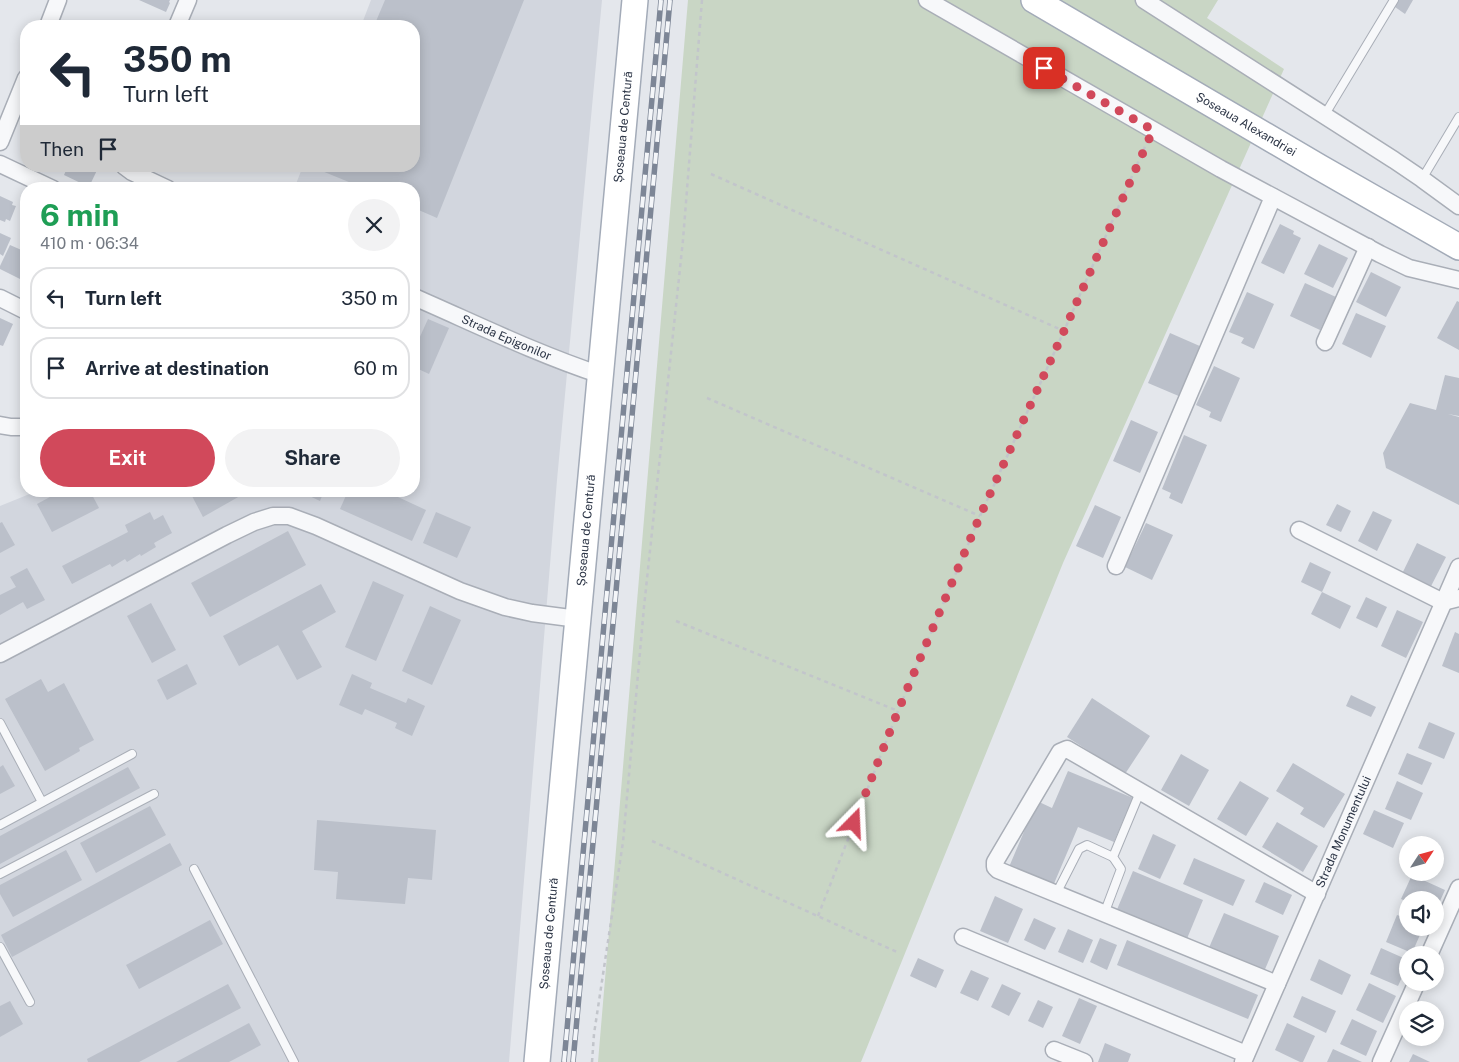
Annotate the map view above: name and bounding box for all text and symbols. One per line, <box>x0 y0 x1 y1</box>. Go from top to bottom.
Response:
text: 350 m <box>123 39 232 80</box>
icon: left <box>40 40 105 105</box>
pin <box>1023 47 1065 89</box>
icon: arrive <box>1030 54 1058 82</box>
street label: Șoseaua de Centură <box>611 71 635 183</box>
text: Turn left <box>123 81 209 107</box>
street label: Șoseaua Alexandriei <box>1194 90 1299 159</box>
icon: arrive <box>94 135 122 163</box>
text: Then <box>40 138 84 160</box>
text: 6 min <box>40 197 119 233</box>
button: close <box>348 199 400 251</box>
text: 410 m · 06:34 <box>40 234 139 253</box>
icon: left <box>42 284 70 312</box>
text: Turn left <box>85 287 162 309</box>
text: 350 m <box>341 287 398 309</box>
street label: Strada Epigonilor <box>459 312 554 363</box>
icon: arrive <box>42 354 70 382</box>
text: Arrive at destination <box>85 357 269 379</box>
text: 60 m <box>354 357 398 379</box>
button: Exit <box>40 429 215 487</box>
button: Share <box>225 429 400 487</box>
street label: Șoseaua de Centură <box>574 474 598 587</box>
street label: Strada Monumentului <box>1313 774 1374 890</box>
position arrow <box>827 796 879 848</box>
north arrow <box>1399 836 1444 881</box>
map controls <box>1399 836 1444 1046</box>
street label: Șoseaua de Centură <box>537 877 561 990</box>
button: sound <box>1399 891 1444 936</box>
button: search <box>1399 946 1444 991</box>
button: layers <box>1399 1001 1444 1046</box>

